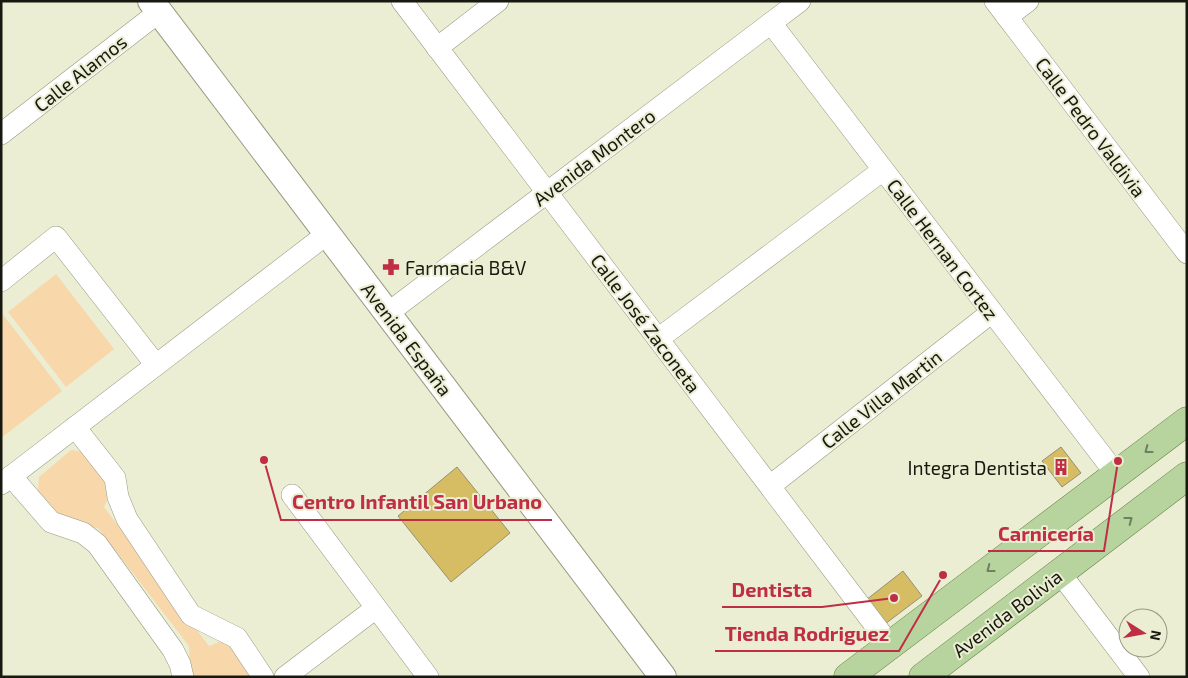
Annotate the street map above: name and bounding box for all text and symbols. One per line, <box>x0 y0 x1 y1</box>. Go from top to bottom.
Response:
street label: Calle Alamos <box>29 30 131 116</box>
street label: Calle Pedro Valdivia <box>1031 53 1151 201</box>
street label: Avenida Montero <box>528 104 660 210</box>
street label: Calle Hernan Cortez <box>882 174 1004 324</box>
street label: Calle José Zaconeta <box>586 249 706 397</box>
place label: Farmacia B&V <box>405 256 527 279</box>
pharmacy icon: Farmacia B&V <box>381 257 401 277</box>
street label: Avenida España <box>357 278 457 400</box>
street label: Calle Villa Martin <box>816 345 946 453</box>
one-way arrow <box>1145 445 1154 453</box>
place label: Integra Dentista <box>908 456 1047 479</box>
building icon: Integra Dentista <box>1051 457 1071 477</box>
callout: Centro Infantil San Urbano <box>281 485 552 520</box>
text: Centro Infantil San Urbano <box>292 489 542 513</box>
callout: Carnicería <box>988 516 1104 551</box>
one-way arrow <box>1123 517 1133 526</box>
text: Carnicería <box>998 521 1094 545</box>
street label: Avenida Bolivia <box>948 564 1066 662</box>
one-way arrow <box>987 564 996 572</box>
callout: Dentista <box>722 572 822 607</box>
text: Dentista <box>732 577 812 601</box>
north arrow <box>1118 608 1168 658</box>
callout: Tienda Rodriguez <box>715 616 899 651</box>
text: Tienda Rodriguez <box>725 621 889 645</box>
text: N <box>1147 629 1166 642</box>

